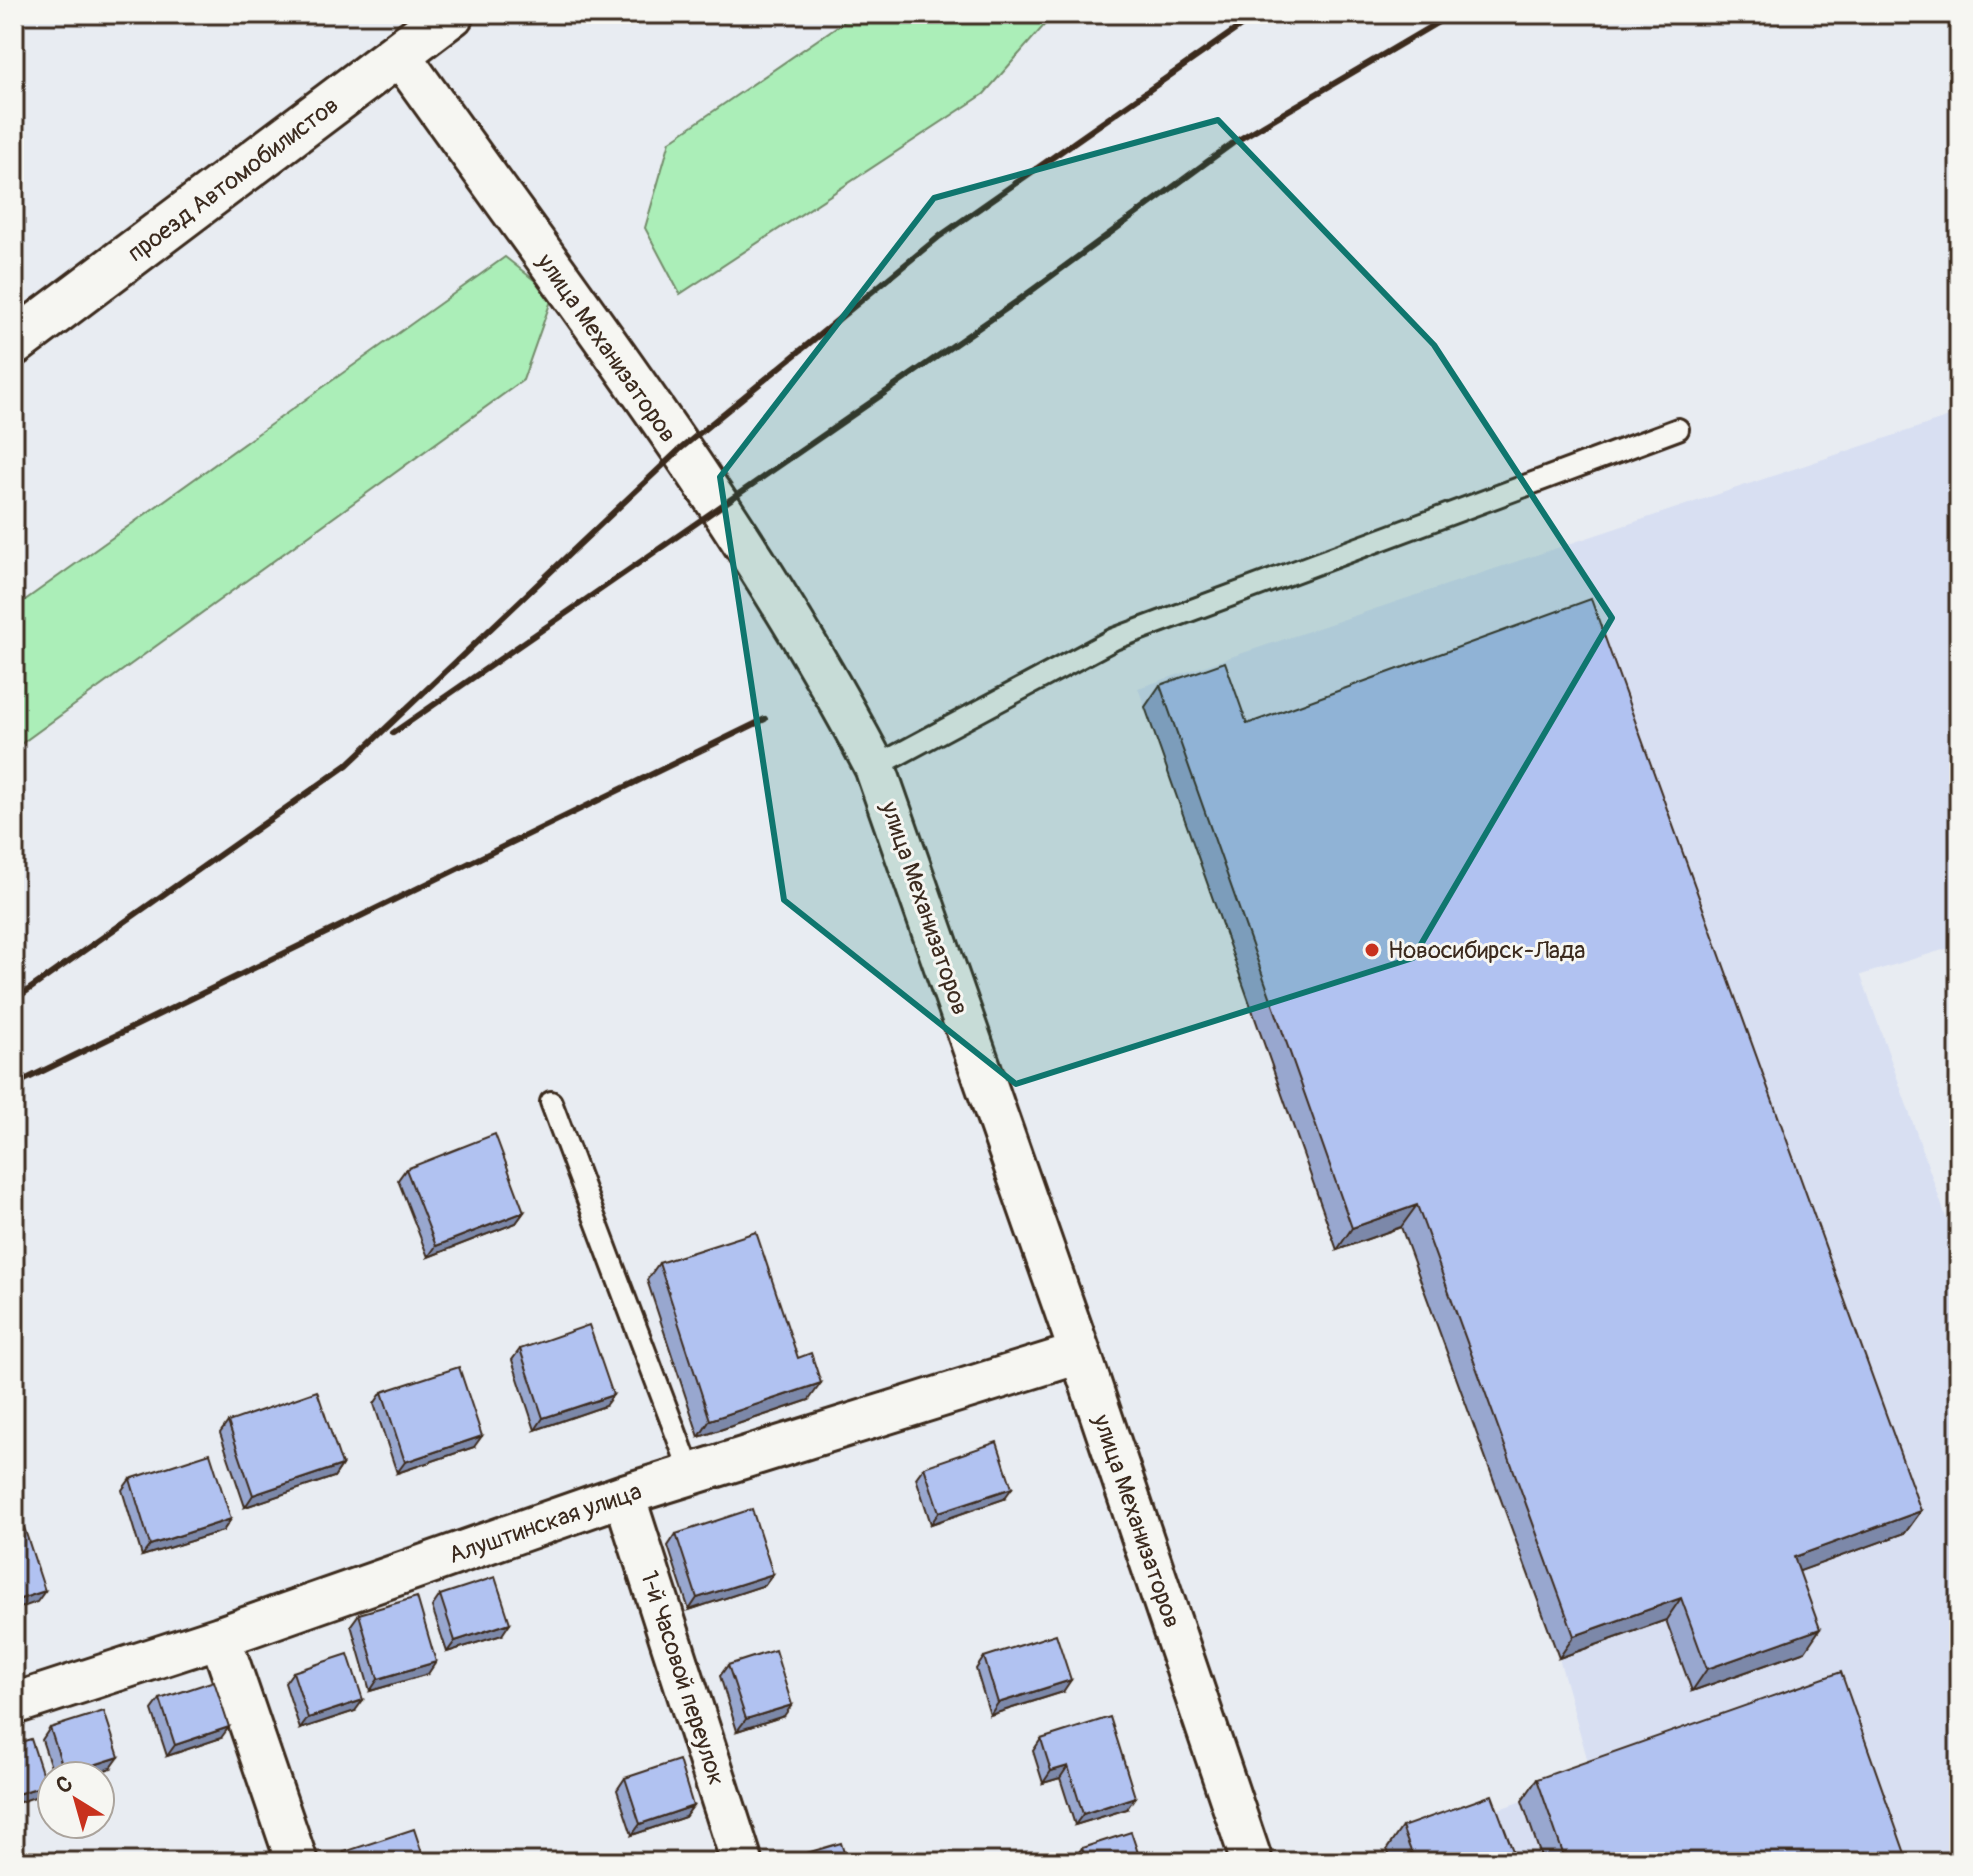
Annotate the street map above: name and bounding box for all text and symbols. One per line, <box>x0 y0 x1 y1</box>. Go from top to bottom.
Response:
street label: проезд Автомобилистов <box>122 91 345 268</box>
street label: улица Механизаторов <box>530 248 683 448</box>
street label: улица Механизаторов <box>874 797 975 1019</box>
place label: Новосибирск-Лада <box>1388 936 1585 965</box>
marker: Новосибирск-Лада <box>1363 941 1381 959</box>
street label: улица Механизаторов <box>1086 1410 1187 1632</box>
street label: Алуштинская улица <box>445 1477 645 1570</box>
street label: 1-й Часовой переулок <box>634 1567 731 1789</box>
north arrow <box>36 1760 116 1840</box>
text: С <box>51 1769 79 1800</box>

